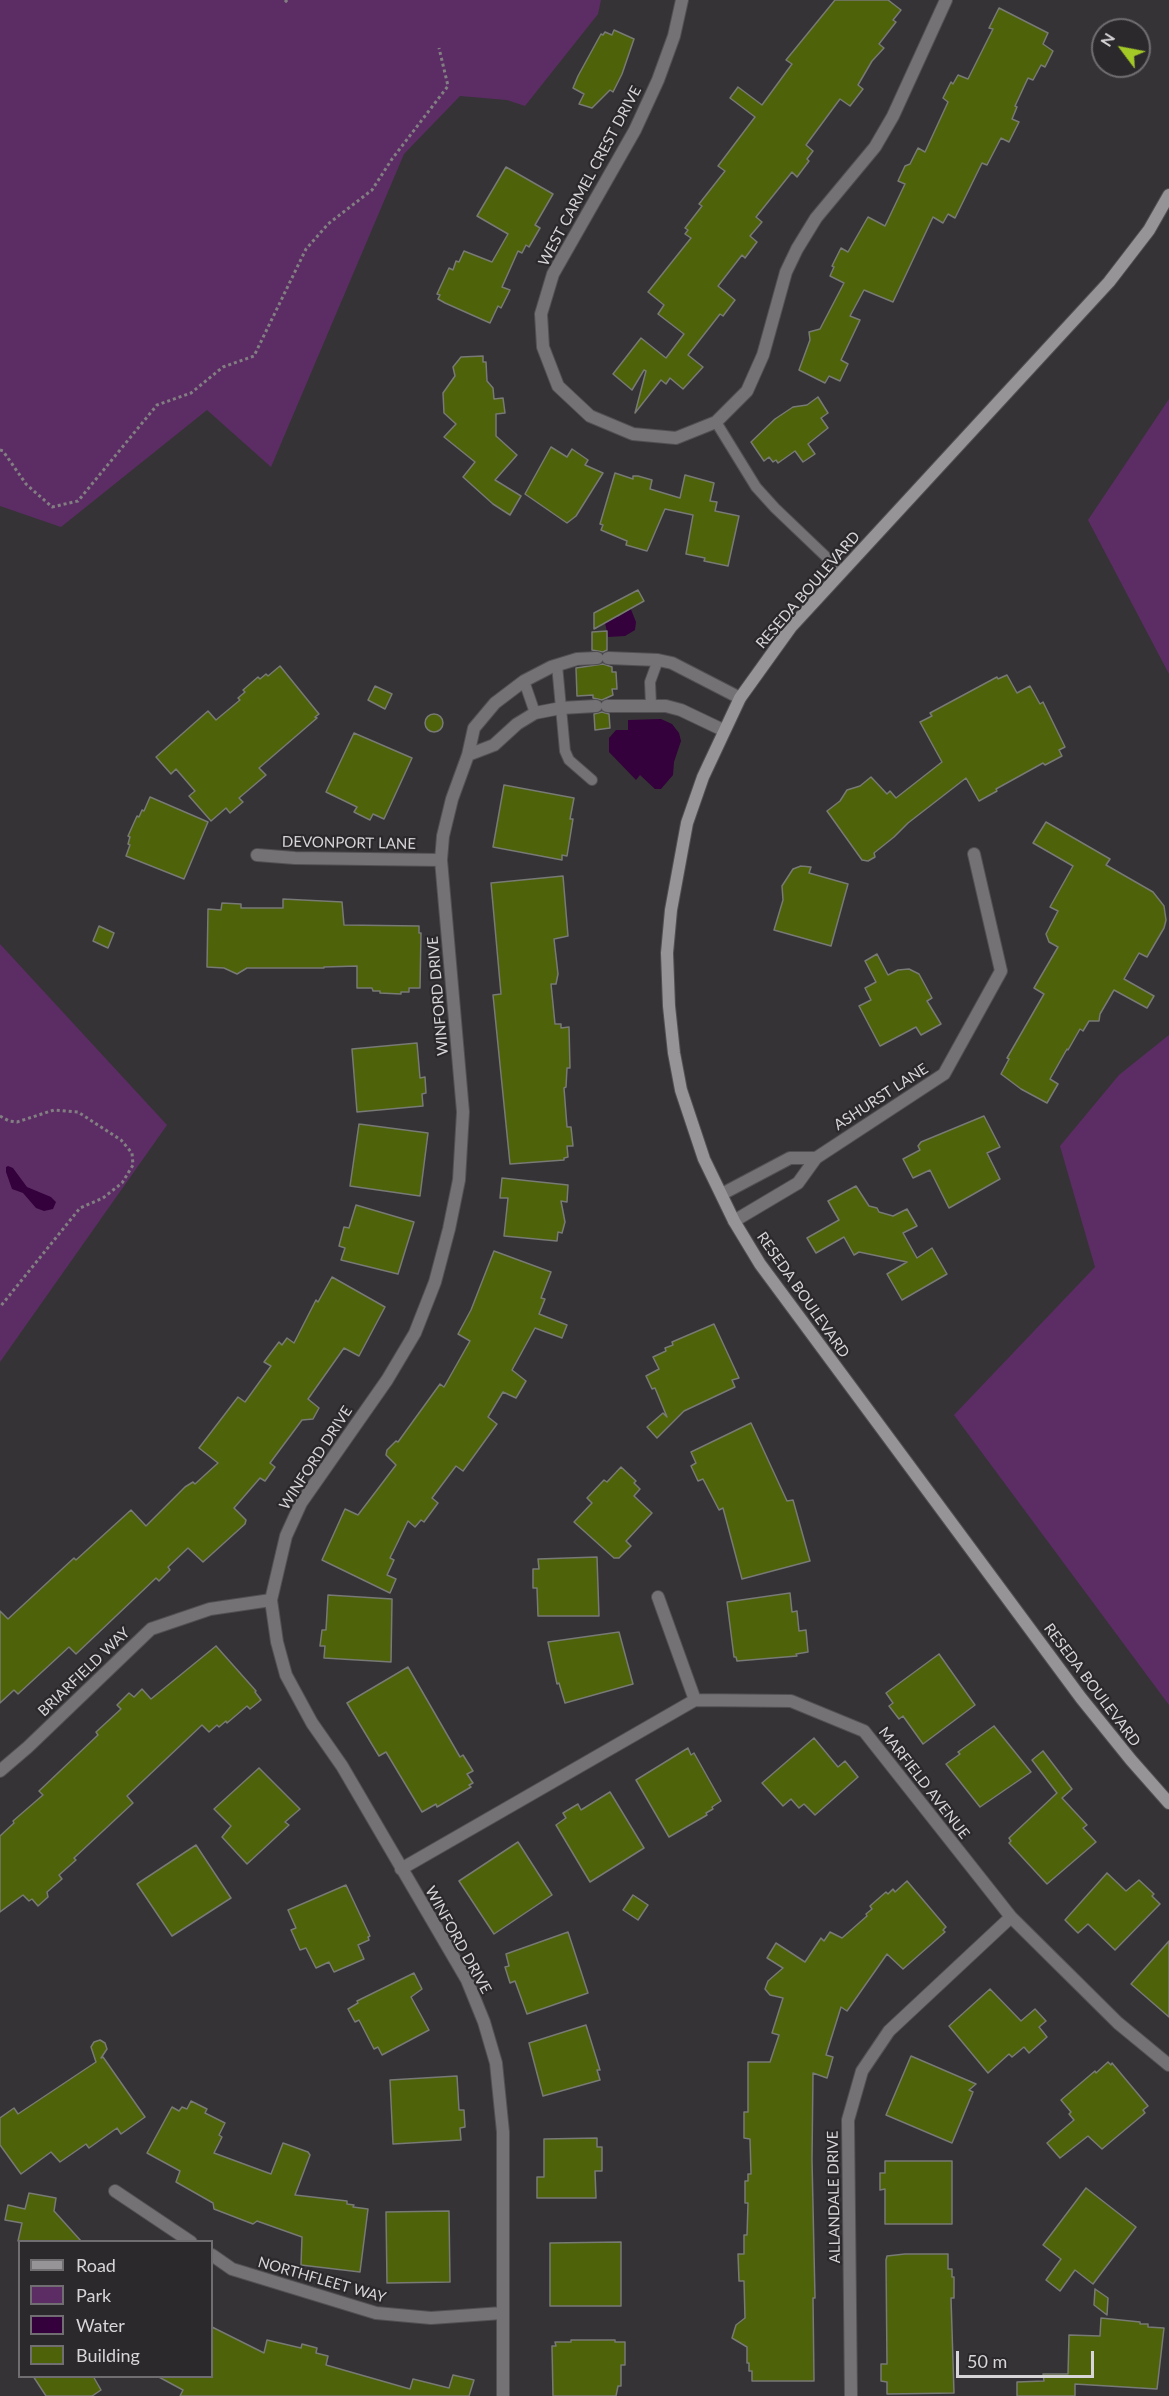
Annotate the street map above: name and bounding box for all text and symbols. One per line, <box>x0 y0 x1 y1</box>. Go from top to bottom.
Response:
north arrow <box>1091 18 1151 78</box>
text: N <box>1096 29 1118 50</box>
street label: WEST CARMEL CREST DRIVE <box>535 83 645 269</box>
street label: RESEDA BOULEVARD <box>752 528 864 652</box>
street label: DEVONPORT LANE <box>282 833 416 853</box>
street label: WINFORD DRIVE <box>424 935 452 1057</box>
street label: ASHURST LANE <box>830 1060 932 1134</box>
street label: RESEDA BOULEVARD <box>753 1229 853 1361</box>
street label: WINFORD DRIVE <box>276 1403 356 1513</box>
street label: RESEDA BOULEVARD <box>1040 1620 1144 1750</box>
street label: BRIARFIELD WAY <box>34 1624 134 1720</box>
street label: MARFIELD AVENUE <box>875 1723 973 1843</box>
street label: WINFORD DRIVE <box>421 1883 495 1997</box>
street label: ALLANDALE DRIVE <box>824 2131 844 2263</box>
legend <box>18 2240 213 2378</box>
street label: NORTHFLEET WAY <box>256 2253 388 2307</box>
text: Road <box>76 2254 116 2276</box>
text: Park <box>76 2284 111 2306</box>
text: Water <box>76 2314 125 2336</box>
scale bar <box>959 2339 1097 2377</box>
text: Building <box>76 2344 140 2366</box>
text: 50 m <box>967 2350 1007 2372</box>

